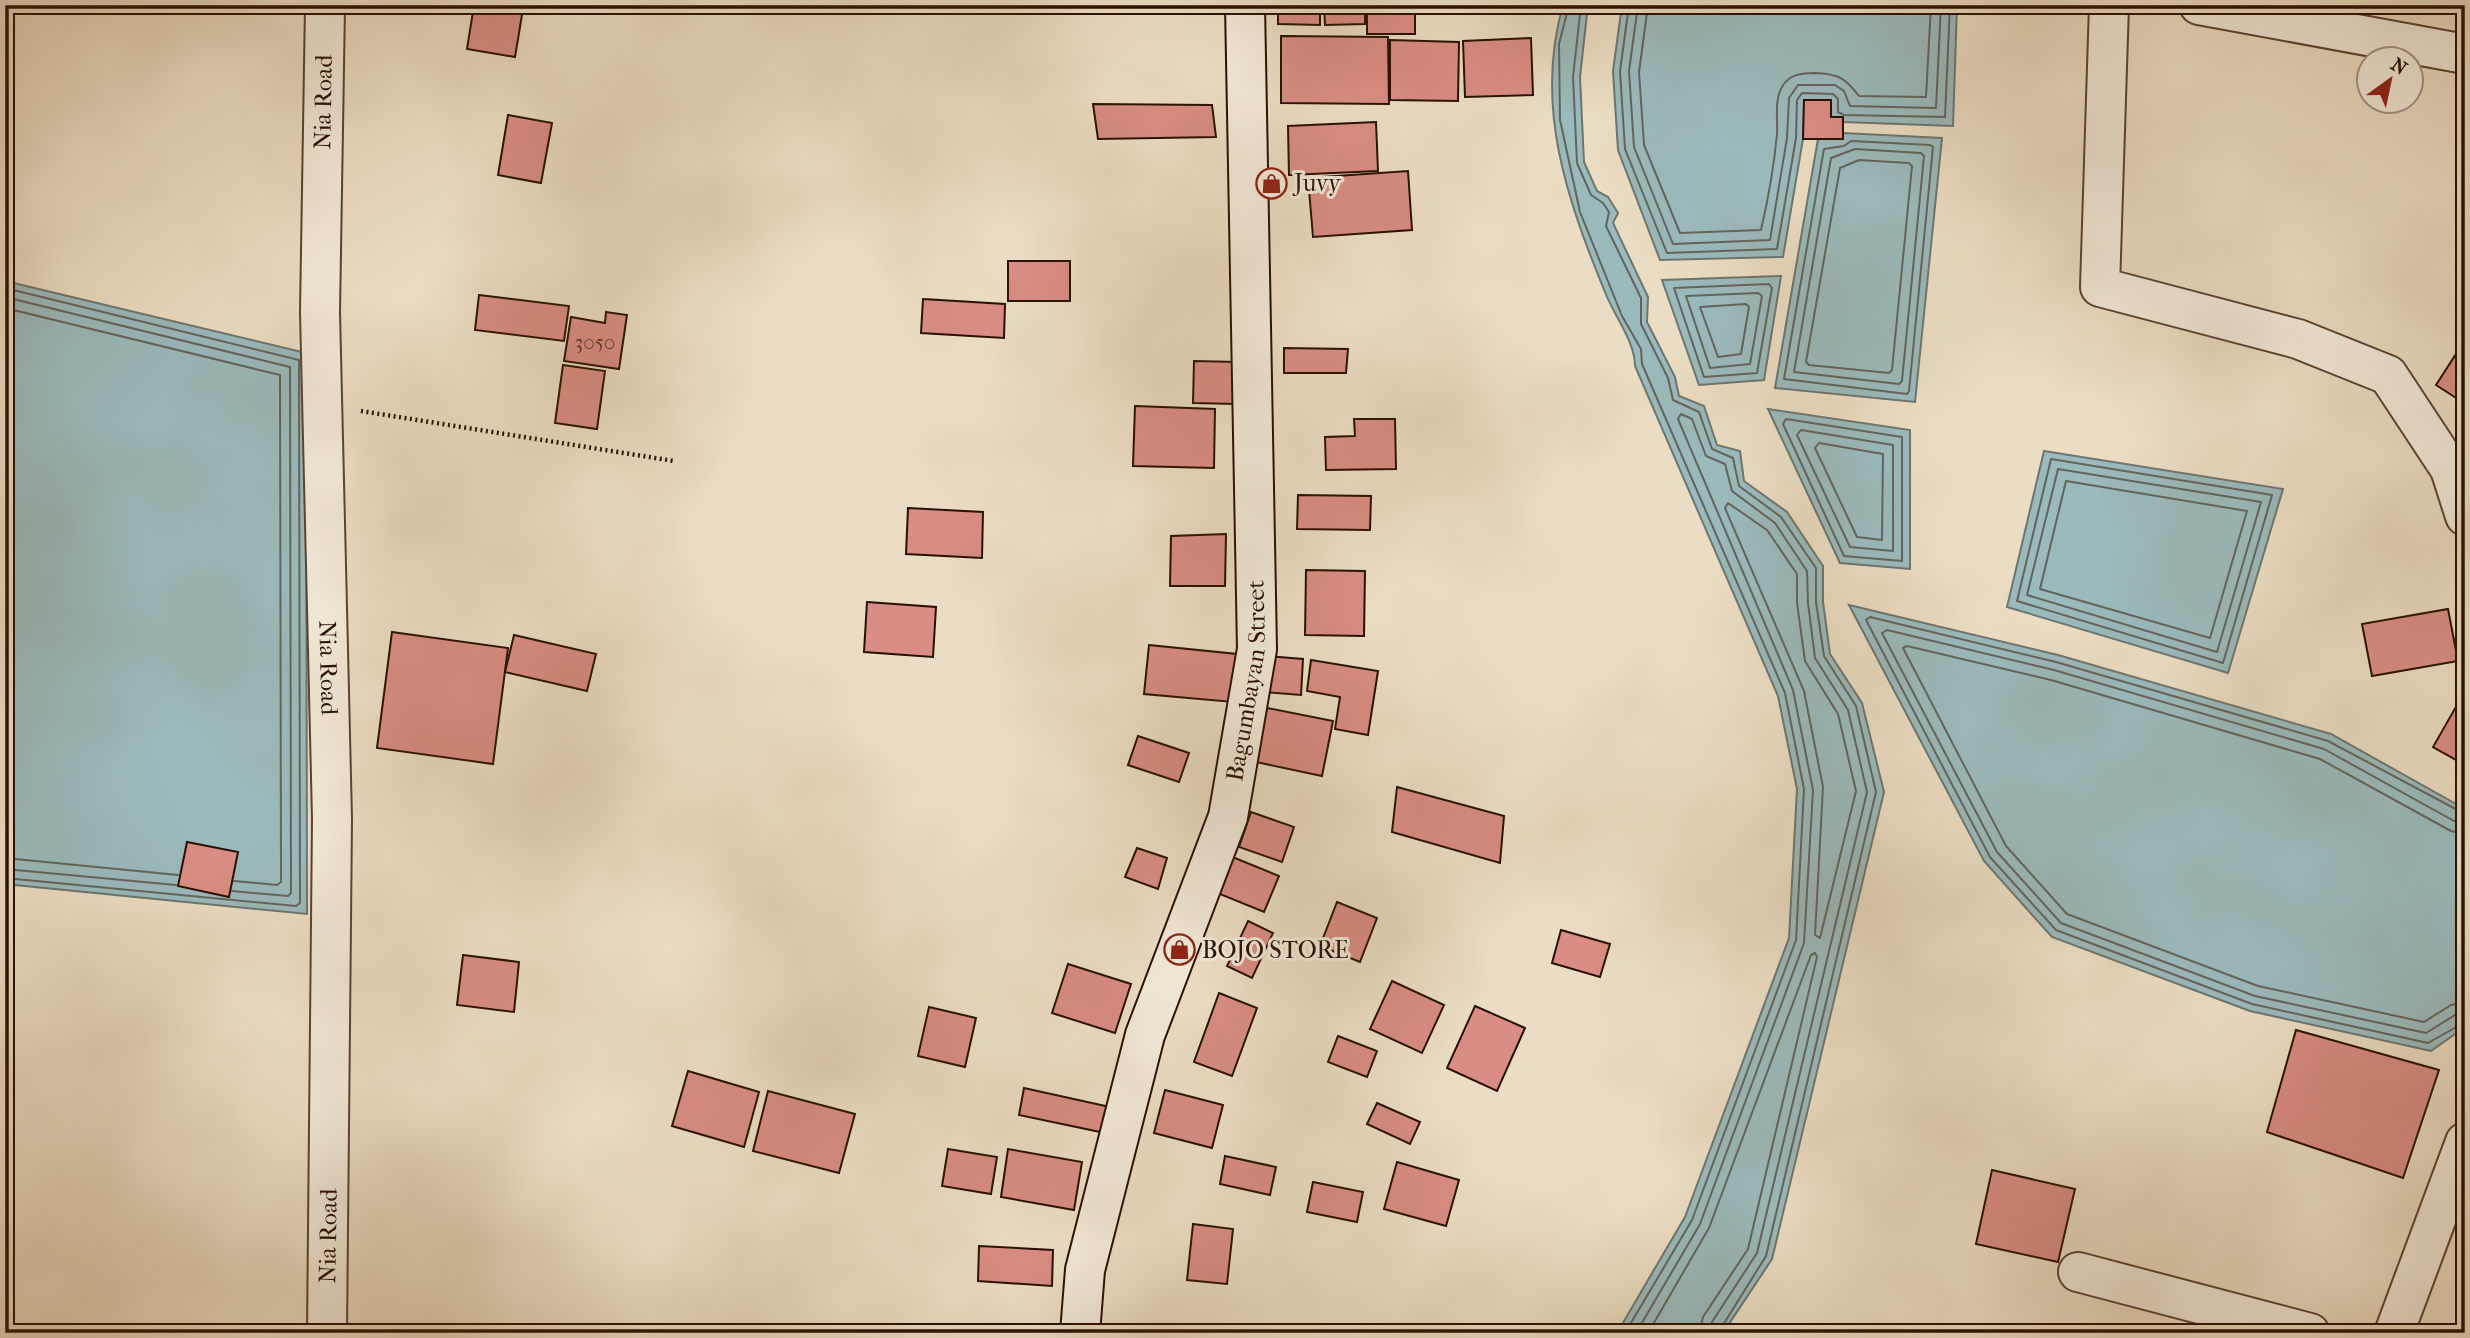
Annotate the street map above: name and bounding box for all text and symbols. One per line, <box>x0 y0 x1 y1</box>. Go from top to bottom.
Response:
north arrow <box>2354 46 2424 116</box>
street label: Nia Road <box>308 53 338 150</box>
text: N <box>2387 53 2411 80</box>
shop icon: Juvy <box>1254 166 1288 200</box>
place label: Juvy <box>1292 169 1342 197</box>
house number: 3050 <box>575 330 615 354</box>
street label: Bagumbayan Street <box>1220 579 1271 783</box>
street label: Nia Road <box>313 620 344 716</box>
shop icon: BOJO STORE <box>1162 933 1196 967</box>
place label: BOJO STORE <box>1202 936 1349 964</box>
street label: Nia Road <box>313 1187 343 1284</box>

